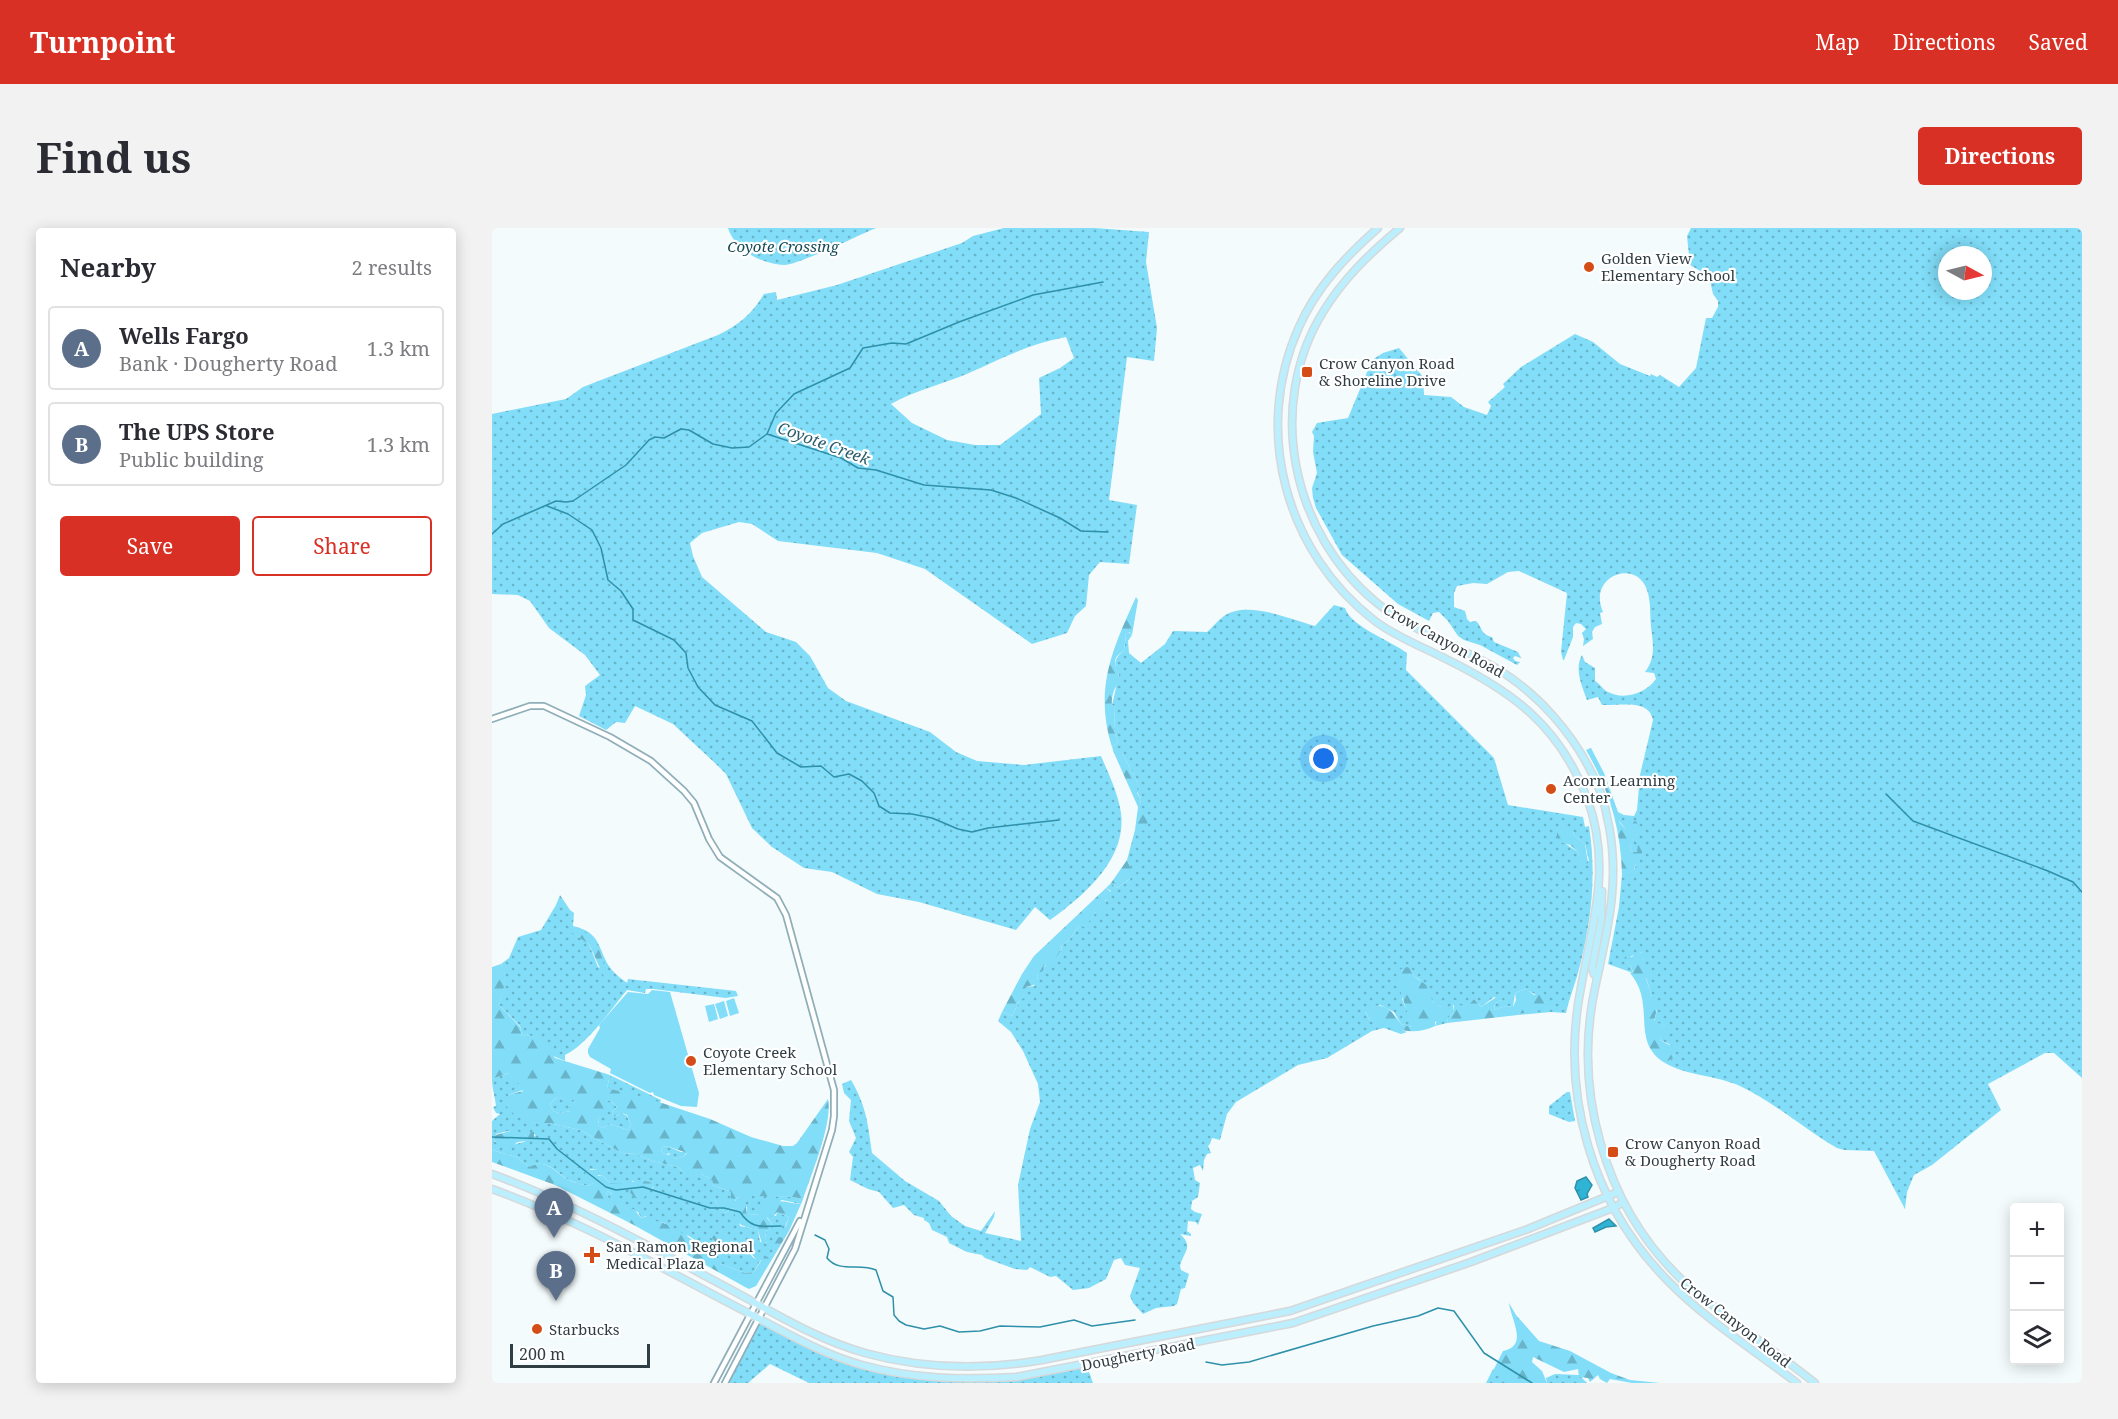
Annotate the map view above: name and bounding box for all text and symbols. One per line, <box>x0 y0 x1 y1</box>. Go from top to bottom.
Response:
text: Turnpoint <box>30 23 175 61</box>
text: Map <box>1815 28 1860 56</box>
text: Directions <box>1893 28 1995 56</box>
text: Saved <box>2028 28 2088 56</box>
button: Directions <box>1918 127 2082 185</box>
text: Find us <box>36 128 191 185</box>
park label: Coyote Crossing <box>727 236 839 256</box>
north arrow <box>1938 246 1992 300</box>
place label: Golden View Elementary School <box>1601 248 1735 285</box>
text: Nearby <box>60 249 156 285</box>
text: 2 results <box>352 254 432 281</box>
marker: Golden View Elementary School <box>1582 260 1596 274</box>
text: Wells Fargo <box>119 320 249 350</box>
text: A <box>74 335 89 362</box>
text: 1.3 km <box>367 335 430 362</box>
text: Bank · Dougherty Road <box>119 350 337 377</box>
place label: Crow Canyon Road & Shoreline Drive <box>1319 353 1455 390</box>
marker: Crow Canyon Road & Shoreline Drive <box>1300 365 1314 379</box>
text: The UPS Store <box>119 416 275 446</box>
water label: Coyote Creek <box>775 416 874 470</box>
text: B <box>75 431 88 458</box>
text: 1.3 km <box>367 431 430 458</box>
text: Public building <box>119 446 264 473</box>
button: Save <box>60 516 240 576</box>
button: Share <box>252 516 432 576</box>
street label: Crow Canyon Road <box>1380 598 1508 682</box>
your location <box>1309 744 1338 773</box>
place label: Acorn Learning Center <box>1563 770 1675 807</box>
marker: Acorn Learning Center <box>1544 782 1558 796</box>
place label: Coyote Creek Elementary School <box>703 1042 837 1079</box>
marker: Coyote Creek Elementary School <box>684 1054 698 1068</box>
place label: Crow Canyon Road & Dougherty Road <box>1625 1133 1761 1170</box>
marker: Crow Canyon Road & Dougherty Road <box>1606 1145 1620 1159</box>
pin: A <box>534 1188 574 1238</box>
map controls <box>2010 1203 2064 1365</box>
button: + <box>2010 1203 2064 1257</box>
place label: San Ramon Regional Medical Plaza <box>606 1236 753 1273</box>
marker: San Ramon Regional Medical Plaza <box>583 1246 601 1264</box>
pin: B <box>536 1252 576 1301</box>
button: − <box>2010 1257 2064 1311</box>
street label: Crow Canyon Road <box>1676 1272 1796 1372</box>
button: layers <box>2010 1311 2064 1365</box>
place label: Starbucks <box>549 1319 620 1339</box>
marker: Starbucks <box>530 1322 544 1336</box>
street label: Dougherty Road <box>1079 1333 1197 1375</box>
scale bar <box>510 1341 650 1368</box>
text: 200 m <box>519 1343 565 1365</box>

